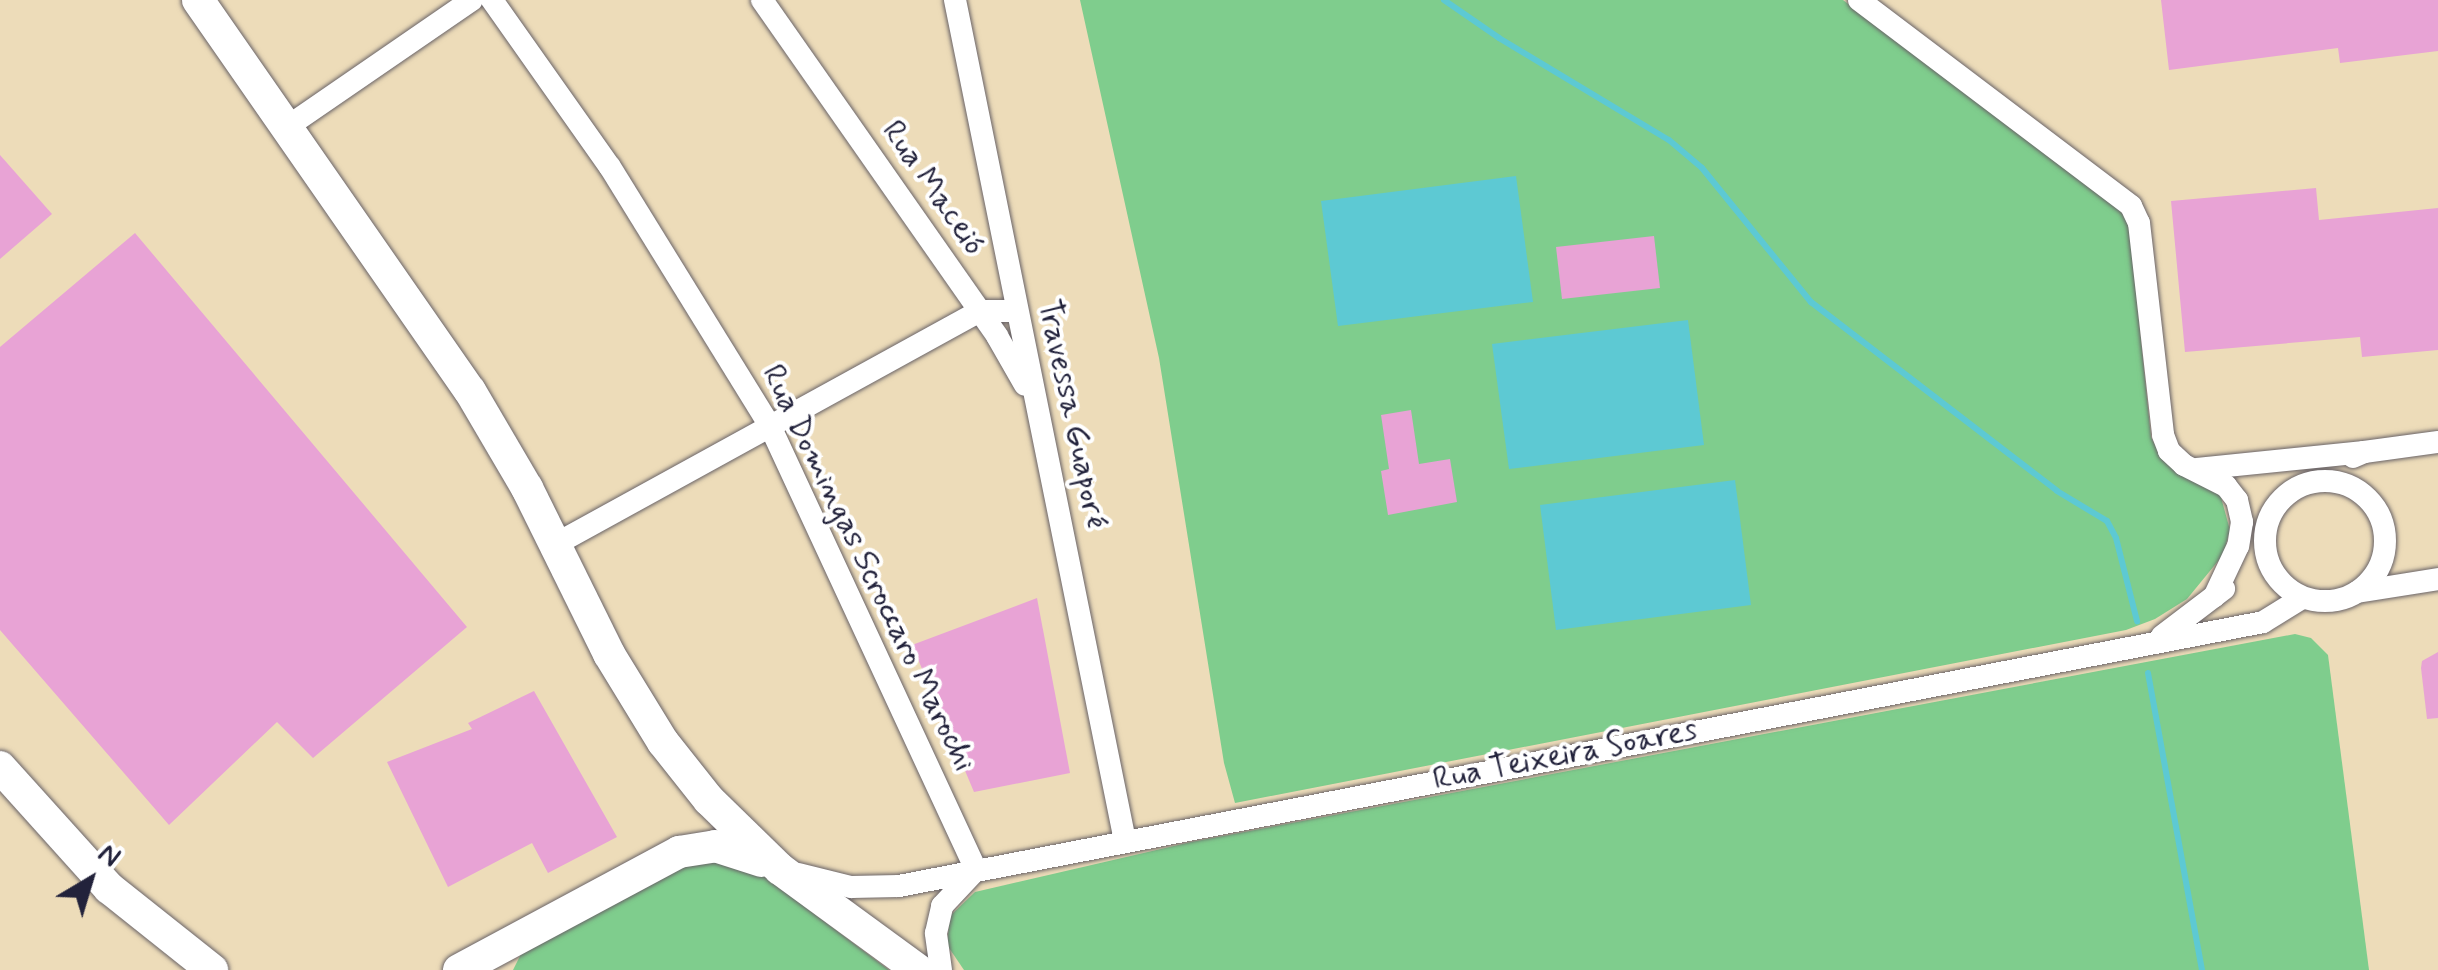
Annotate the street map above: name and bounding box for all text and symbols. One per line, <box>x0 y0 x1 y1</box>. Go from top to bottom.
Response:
street label: Rua Maceió <box>874 115 992 261</box>
street label: Travessa Guaporé <box>1029 295 1115 533</box>
street label: Rua Domingas Scroccaro Marochi <box>751 356 985 780</box>
street label: Rua Teixeira Soares <box>1432 711 1698 799</box>
north arrow <box>40 830 140 930</box>
text: N <box>90 836 128 876</box>

